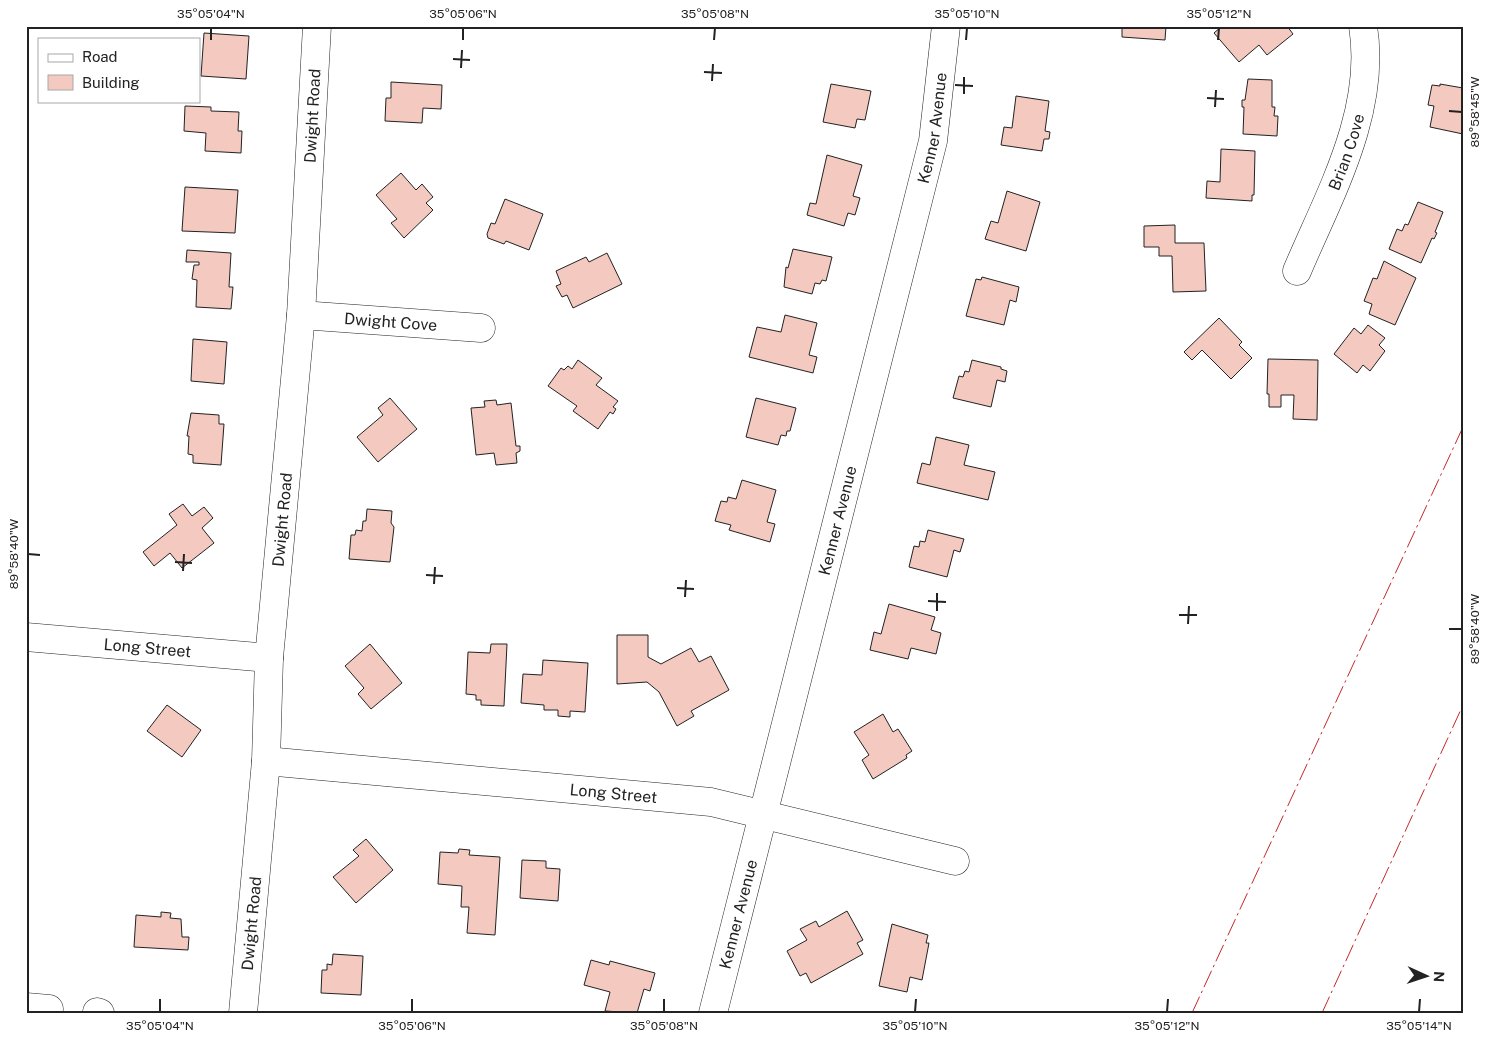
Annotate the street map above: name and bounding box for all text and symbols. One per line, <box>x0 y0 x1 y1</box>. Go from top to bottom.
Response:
text: 35°05'04"N <box>177 7 245 21</box>
text: 35°05'06"N <box>429 7 497 21</box>
text: 35°05'08"N <box>681 7 749 21</box>
text: 35°05'10"N <box>934 7 1000 21</box>
text: 35°05'12"N <box>1187 7 1252 21</box>
legend <box>38 38 200 102</box>
text: Road <box>82 48 118 65</box>
street label: Dwight Road <box>300 68 325 164</box>
street label: Kenner Avenue <box>914 72 951 186</box>
text: Building <box>82 74 140 91</box>
text: 89°58'45"W <box>1468 76 1482 147</box>
street label: Brian Cove <box>1325 112 1368 193</box>
street label: Dwight Cove <box>343 309 438 335</box>
street label: Kenner Avenue <box>815 464 861 577</box>
street label: Dwight Road <box>269 472 296 568</box>
text: 89°58'40"W <box>7 518 21 589</box>
text: 89°58'40"W <box>1468 593 1482 664</box>
street label: Long Street <box>103 635 192 661</box>
street label: Long Street <box>569 780 658 807</box>
street label: Kenner Avenue <box>715 857 761 971</box>
street label: Dwight Road <box>238 876 265 971</box>
north arrow <box>1402 952 1452 1002</box>
text: N <box>1431 971 1447 983</box>
text: 35°05'04"N <box>126 1019 194 1033</box>
text: 35°05'06"N <box>378 1019 446 1033</box>
text: 35°05'08"N <box>630 1019 698 1033</box>
text: 35°05'10"N <box>882 1019 948 1033</box>
text: 35°05'12"N <box>1135 1019 1200 1033</box>
text: 35°05'14"N <box>1386 1019 1452 1033</box>

